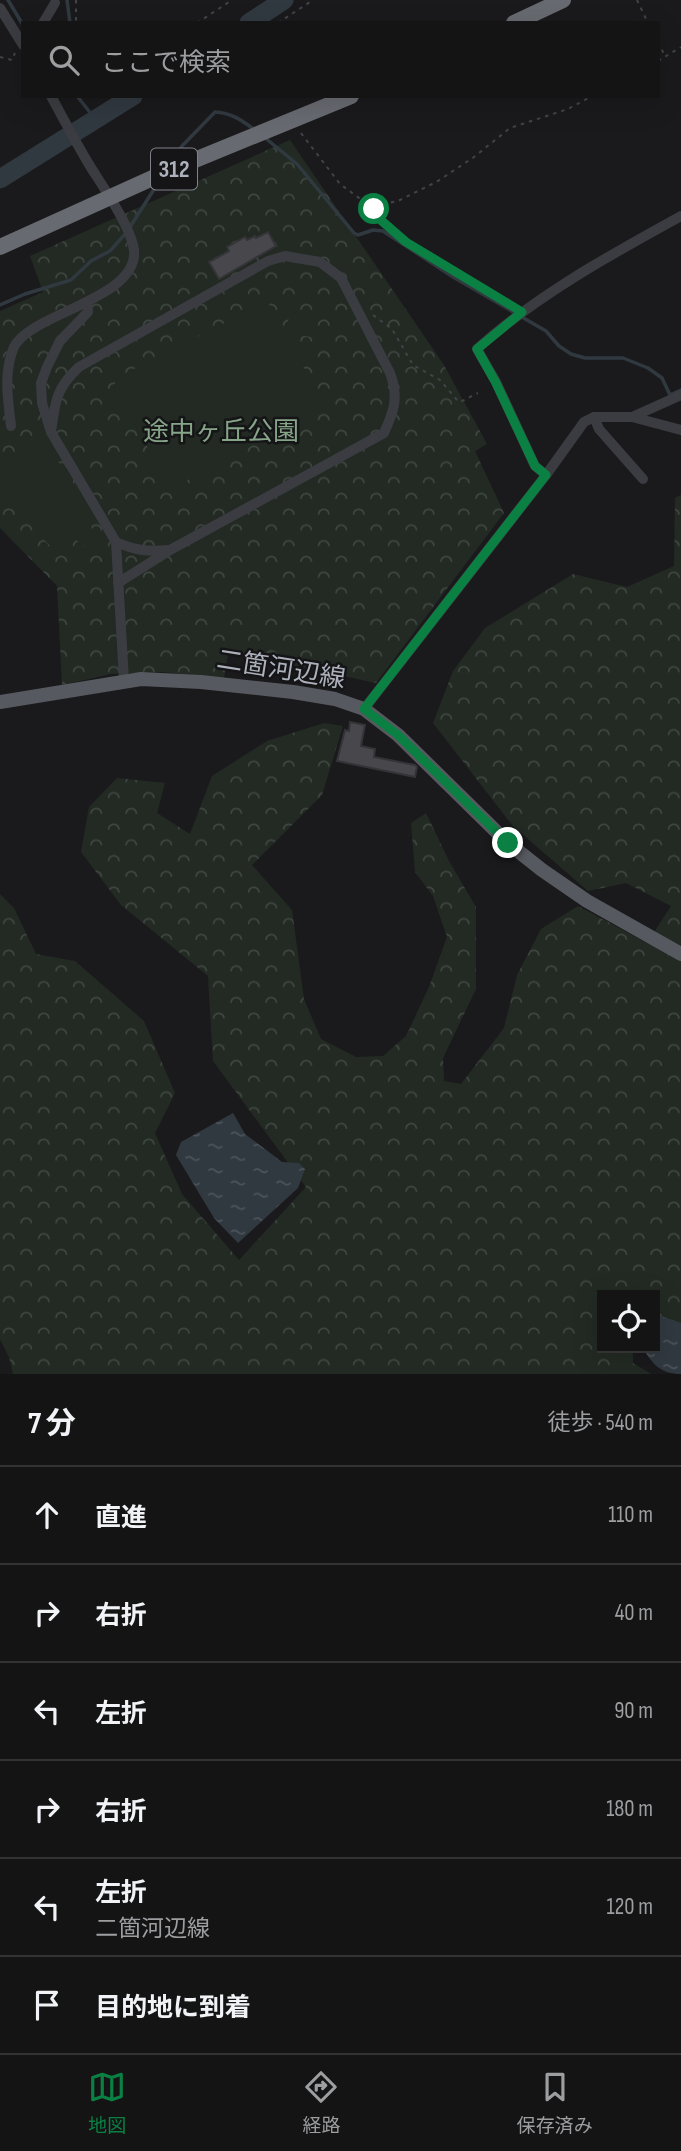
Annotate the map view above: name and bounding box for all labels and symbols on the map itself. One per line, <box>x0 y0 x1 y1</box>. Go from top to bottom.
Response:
road number: 312 <box>151 148 197 190</box>
route start <box>358 193 389 224</box>
park label: 途中ヶ丘公園 <box>143 417 299 448</box>
street label: 二箇河辺線 <box>214 645 348 695</box>
route end <box>492 827 523 858</box>

